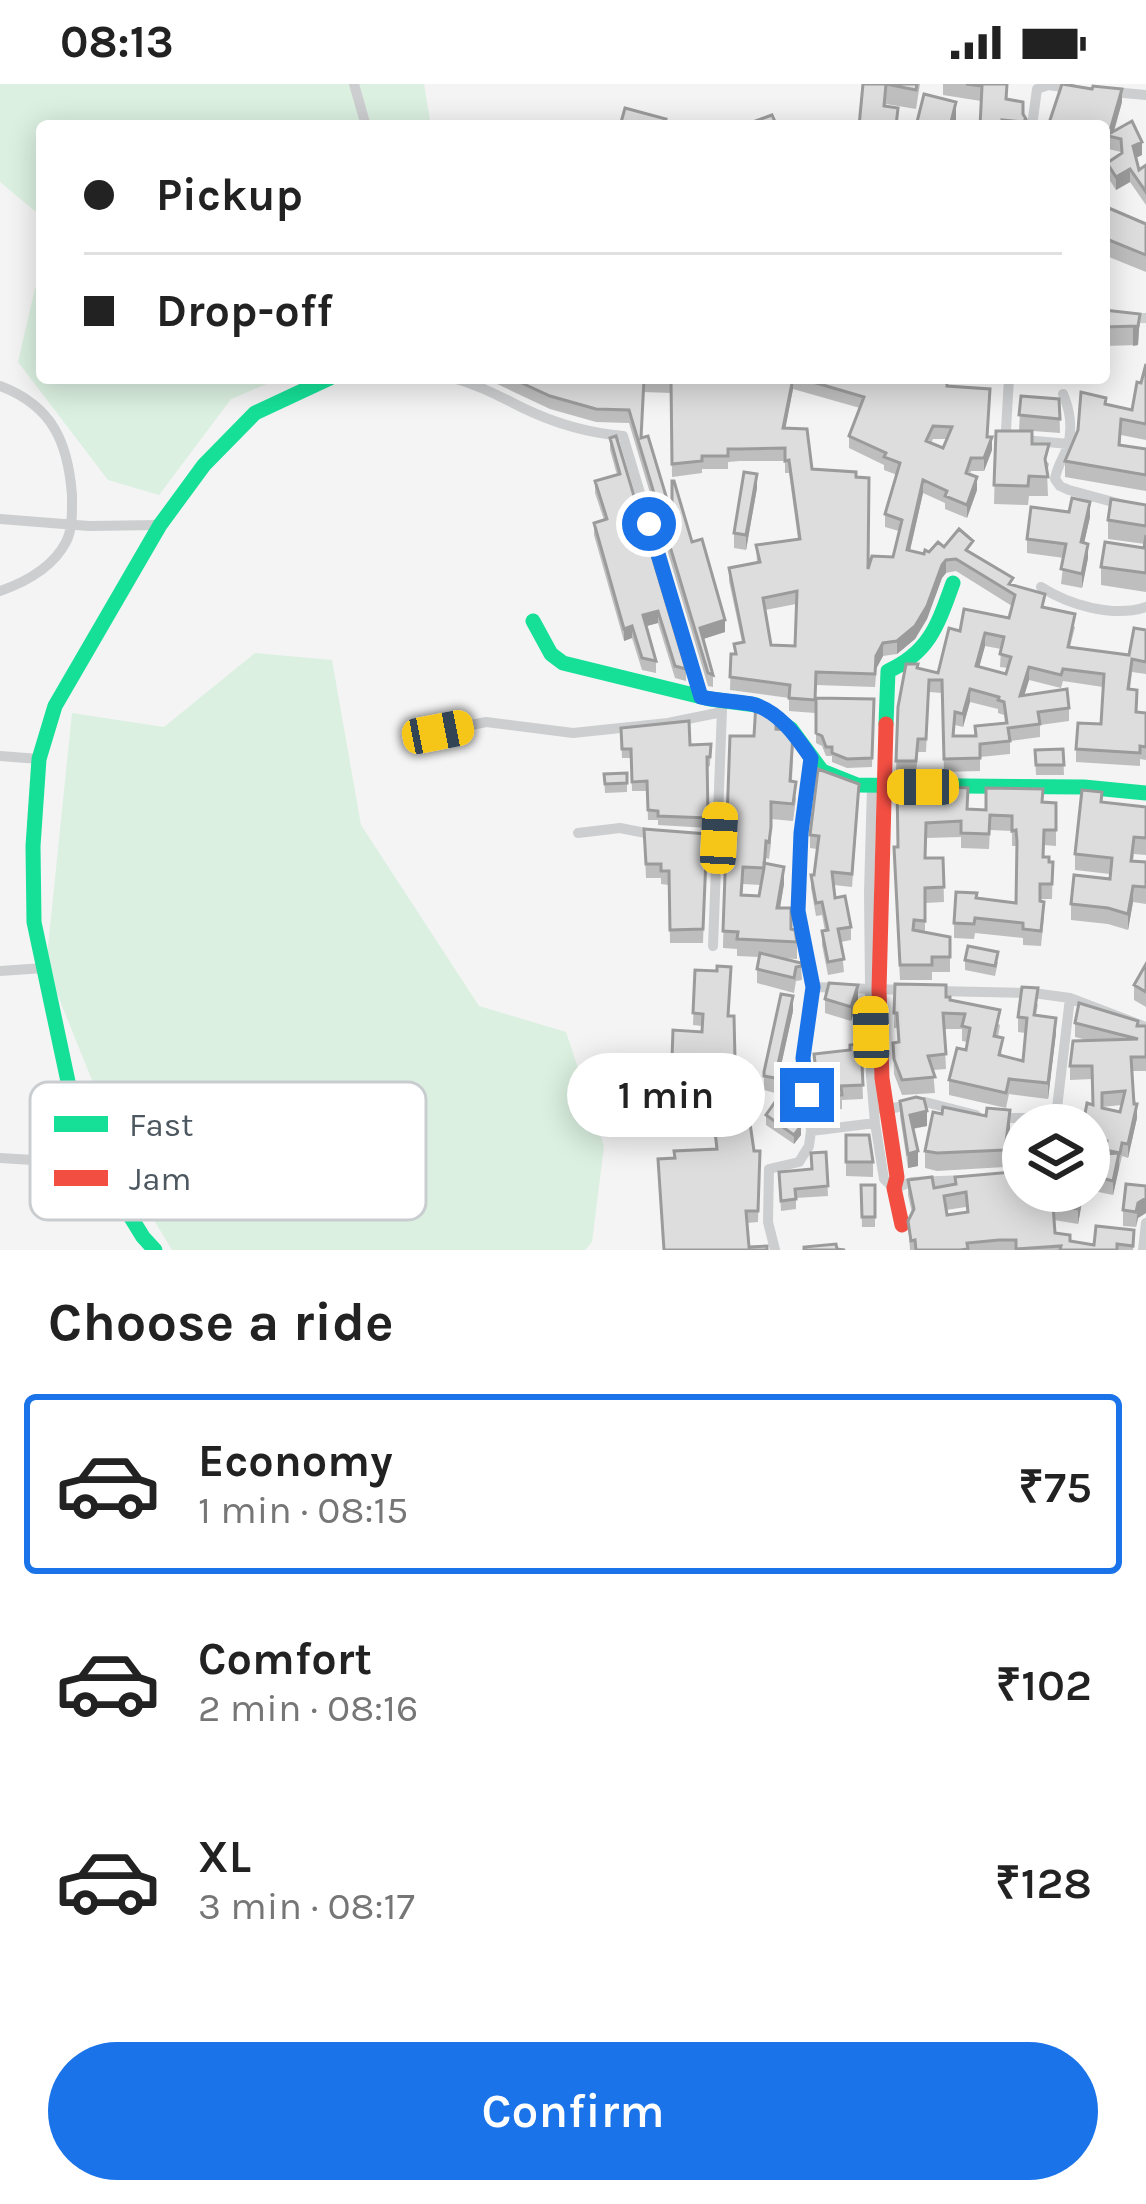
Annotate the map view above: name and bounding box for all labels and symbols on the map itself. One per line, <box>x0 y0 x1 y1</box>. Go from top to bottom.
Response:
route start <box>622 497 676 551</box>
car <box>399 707 477 757</box>
car <box>887 769 959 805</box>
car <box>699 801 739 875</box>
car <box>852 996 890 1068</box>
callout: 1 min <box>567 1053 765 1137</box>
route end <box>780 1068 834 1122</box>
legend <box>30 1082 426 1220</box>
text: Fast <box>129 1106 193 1144</box>
text: Jam <box>129 1160 191 1198</box>

